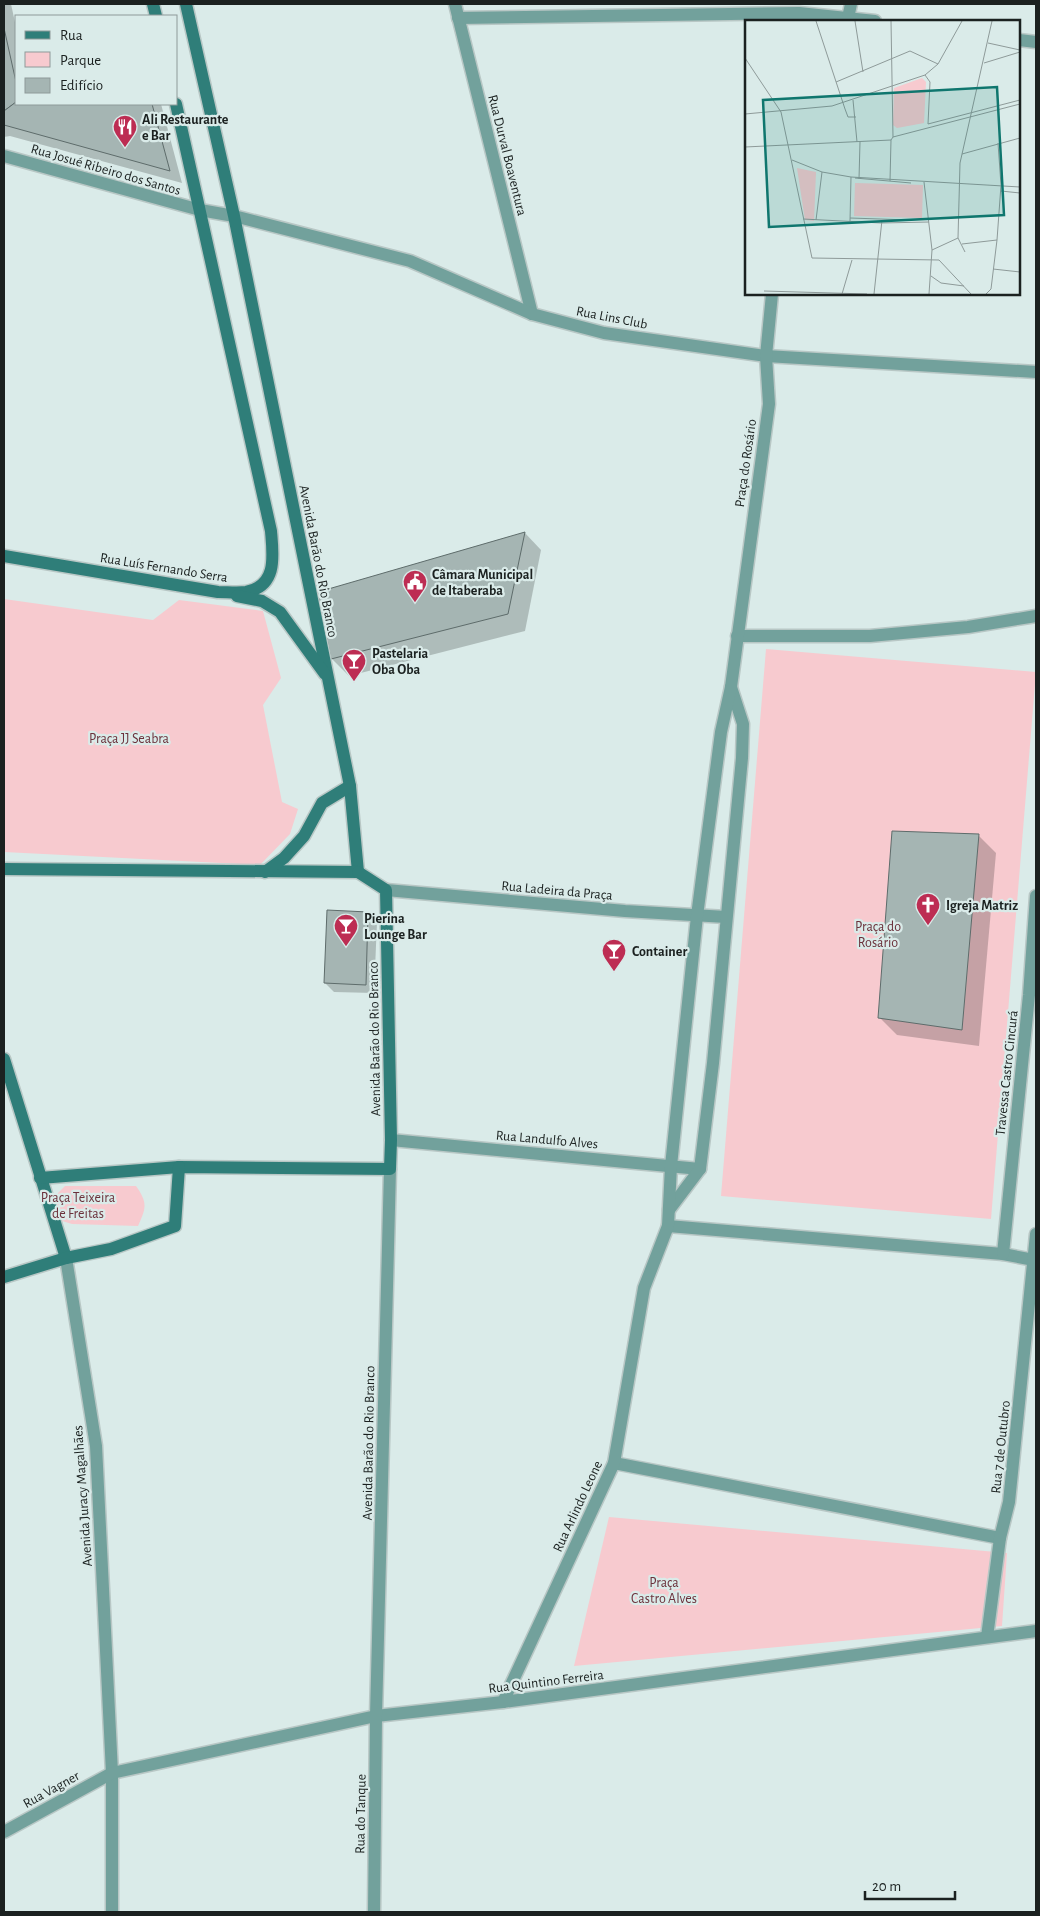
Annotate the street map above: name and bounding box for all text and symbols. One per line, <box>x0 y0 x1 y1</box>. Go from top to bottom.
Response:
legend <box>15 15 178 105</box>
inset map <box>745 20 1020 295</box>
text: Rua <box>60 28 83 43</box>
text: Parque <box>60 53 101 68</box>
text: Edifício <box>60 78 103 93</box>
street label: Rua Durval Boaventura <box>485 93 529 218</box>
place label: Ali Restaurante e Bar <box>142 113 229 143</box>
restaurant icon: Ali Restaurante e Bar <box>112 114 138 148</box>
street label: Rua Josué Ribeiro dos Santos <box>29 142 182 198</box>
street label: Rua Lins Club <box>575 304 649 332</box>
street label: Praça do Rosário <box>733 418 759 508</box>
street label: Avenida Barão do Rio Branco <box>296 484 340 639</box>
street label: Rua Luís Fernando Serra <box>99 551 229 585</box>
place label: Câmara Municipal de Itaberaba <box>432 568 533 598</box>
public building icon: Câmara Municipal de Itaberaba <box>402 569 428 603</box>
place label: Pastelaria Oba Oba <box>372 647 429 677</box>
bar icon: Pastelaria Oba Oba <box>341 648 367 682</box>
park label: Praça JJ Seabra <box>89 732 170 746</box>
street label: Rua Ladeira da Praça <box>501 879 614 903</box>
church icon: Igreja Matriz <box>915 892 941 926</box>
place label: Igreja Matriz <box>946 899 1018 913</box>
place label: Pierina Lounge Bar <box>364 912 427 942</box>
bar icon: Pierina Lounge Bar <box>333 913 359 947</box>
park label: Praça do Rosário <box>855 920 901 950</box>
bar icon: Container <box>601 938 627 972</box>
place label: Container <box>632 945 687 959</box>
street label: Avenida Barão do Rio Branco <box>367 961 383 1117</box>
street label: Travessa Castro Cincurá <box>993 1009 1021 1137</box>
street label: Rua Landulfo Alves <box>495 1129 599 1151</box>
park label: Praça Teixeira de Freitas <box>41 1191 116 1221</box>
street label: Avenida Barão do Rio Branco <box>361 1365 377 1521</box>
street label: Rua 7 de Outubro <box>989 1400 1013 1494</box>
street label: Avenida Juracy Magalhães <box>71 1425 95 1567</box>
street label: Rua Arlindo Leone <box>551 1459 605 1554</box>
park label: Praça Castro Alves <box>631 1576 697 1606</box>
street label: Rua Quintino Ferreira <box>488 1668 605 1696</box>
street label: Rua Vagner <box>21 1768 82 1811</box>
street label: Rua do Tanque <box>353 1774 369 1854</box>
scale bar <box>865 1868 955 1900</box>
text: 20 m <box>872 1879 901 1894</box>

